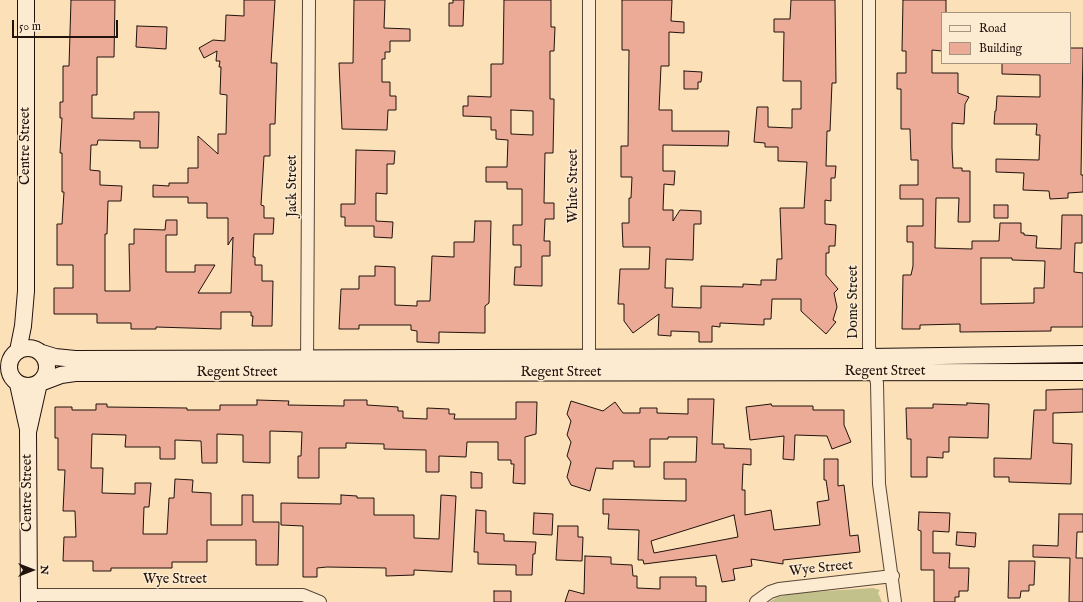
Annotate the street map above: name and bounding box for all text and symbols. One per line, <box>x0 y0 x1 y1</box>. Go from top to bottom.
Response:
scale bar <box>14 12 120 38</box>
legend <box>941 12 1071 64</box>
text: 50 m <box>19 19 41 34</box>
text: Road <box>979 21 1006 36</box>
text: Building <box>979 41 1022 56</box>
street label: Centre Street <box>18 107 34 185</box>
street label: White Street <box>566 149 582 223</box>
street label: Jack Street <box>285 155 301 217</box>
street label: Dome Street <box>846 265 862 339</box>
street label: Regent Street <box>844 364 926 380</box>
street label: Regent Street <box>196 365 278 381</box>
street label: Regent Street <box>520 365 602 381</box>
street label: Centre Street <box>20 454 36 532</box>
north arrow <box>12 550 52 590</box>
street label: Wye Street <box>788 557 854 581</box>
text: N <box>37 565 51 575</box>
street label: Wye Street <box>143 572 207 588</box>

